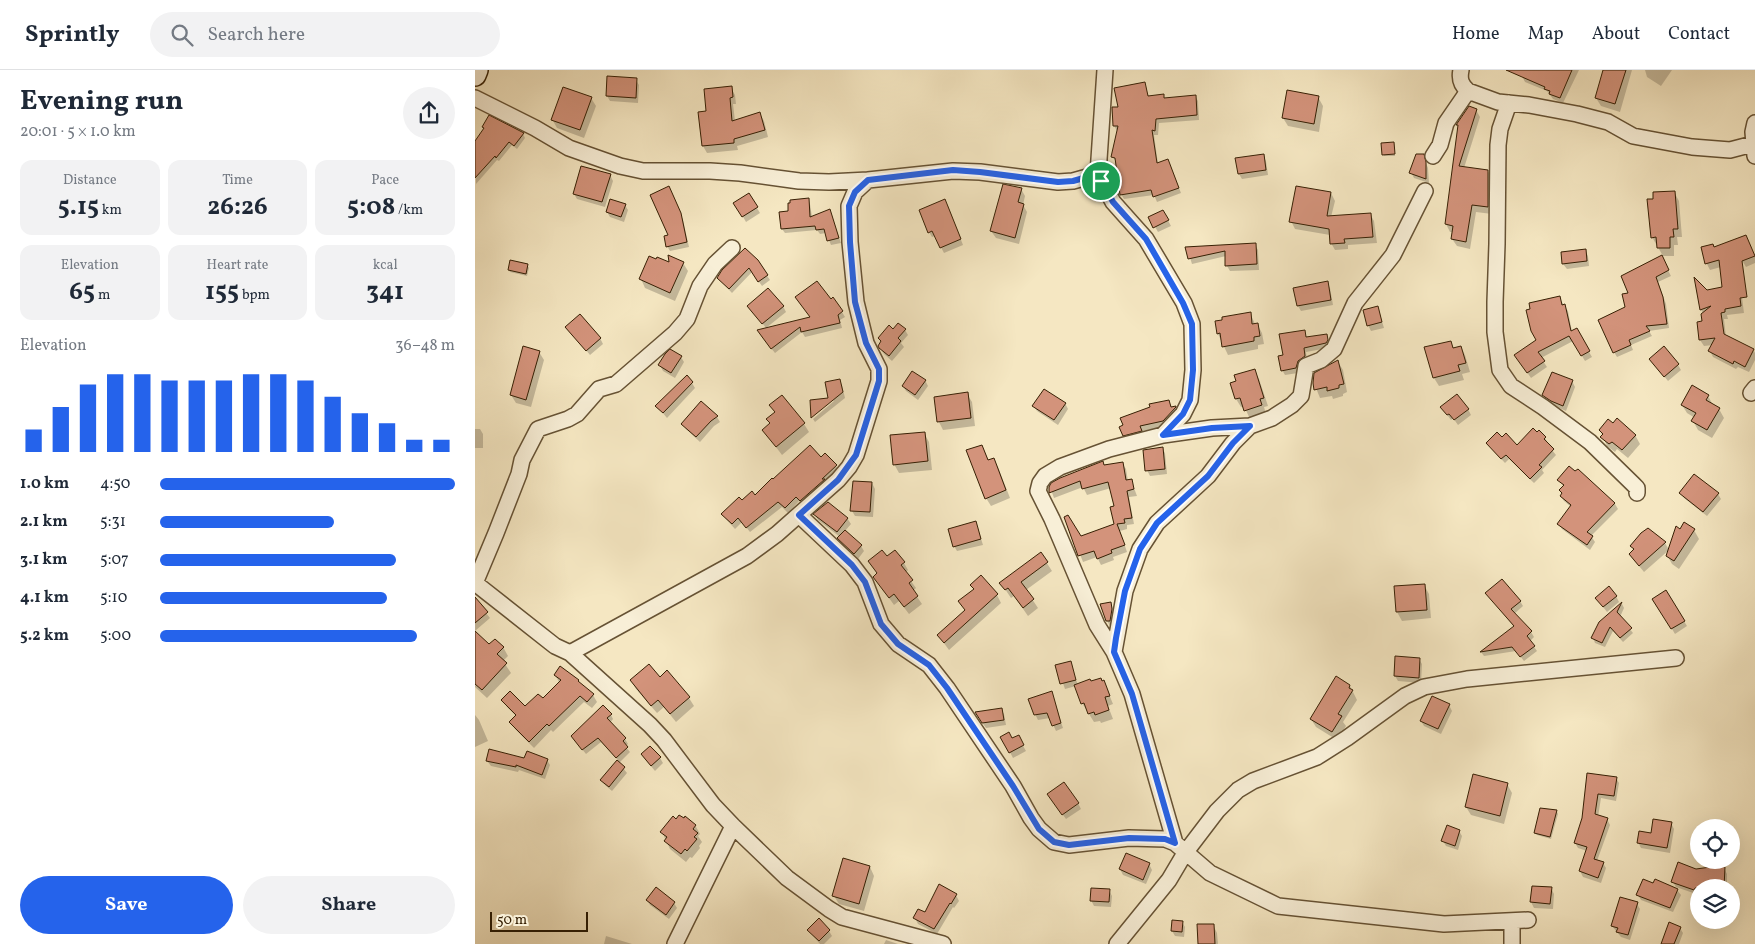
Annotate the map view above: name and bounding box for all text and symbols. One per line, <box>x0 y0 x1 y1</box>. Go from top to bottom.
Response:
search box <box>150 12 500 57</box>
text: Sprintly <box>25 18 120 52</box>
icon: search <box>168 21 196 49</box>
text: Search here <box>208 22 305 48</box>
text: Home <box>1452 22 1500 47</box>
text: Map <box>1528 22 1564 47</box>
text: About <box>1592 22 1640 47</box>
text: Contact <box>1668 22 1730 47</box>
text: Evening run <box>20 82 184 121</box>
button: share <box>403 87 455 139</box>
text: 20:01 · 5 × 1.0 km <box>20 121 136 143</box>
pin <box>1080 160 1122 202</box>
icon: arrive <box>1087 167 1115 195</box>
text: Distance <box>63 171 117 190</box>
text: Time <box>222 171 253 190</box>
text: Pace <box>371 171 399 190</box>
text: 5.15 <box>58 190 99 225</box>
text: 26:26 <box>207 190 268 225</box>
text: 5:08 <box>347 190 395 225</box>
text: km <box>99 201 122 220</box>
text: /km <box>395 201 423 220</box>
text: Elevation <box>61 256 119 275</box>
text: Heart rate <box>207 256 268 275</box>
text: kcal <box>373 256 398 275</box>
text: 65 <box>69 275 95 310</box>
text: 155 <box>205 275 239 310</box>
text: 341 <box>366 275 404 310</box>
text: m <box>95 286 110 305</box>
text: bpm <box>239 286 270 305</box>
text: Elevation <box>20 335 87 357</box>
text: 36–48 m <box>395 335 455 357</box>
text: 1.0 km <box>20 473 69 495</box>
text: 4:50 <box>100 473 130 495</box>
text: 2.1 km <box>20 511 68 533</box>
text: 5:31 <box>100 511 126 533</box>
text: 3.1 km <box>20 549 68 571</box>
text: 5:07 <box>100 549 129 571</box>
text: 4.1 km <box>20 587 69 609</box>
text: 5:10 <box>100 587 127 609</box>
text: 5.2 km <box>20 625 69 647</box>
text: 5:00 <box>100 625 131 647</box>
map controls <box>1690 819 1740 929</box>
button: locate <box>1690 819 1740 869</box>
button: Save <box>20 876 233 934</box>
button: Share <box>243 876 455 934</box>
button: layers <box>1690 879 1740 929</box>
scale bar <box>490 909 587 932</box>
text: 50 m <box>497 911 527 930</box>

